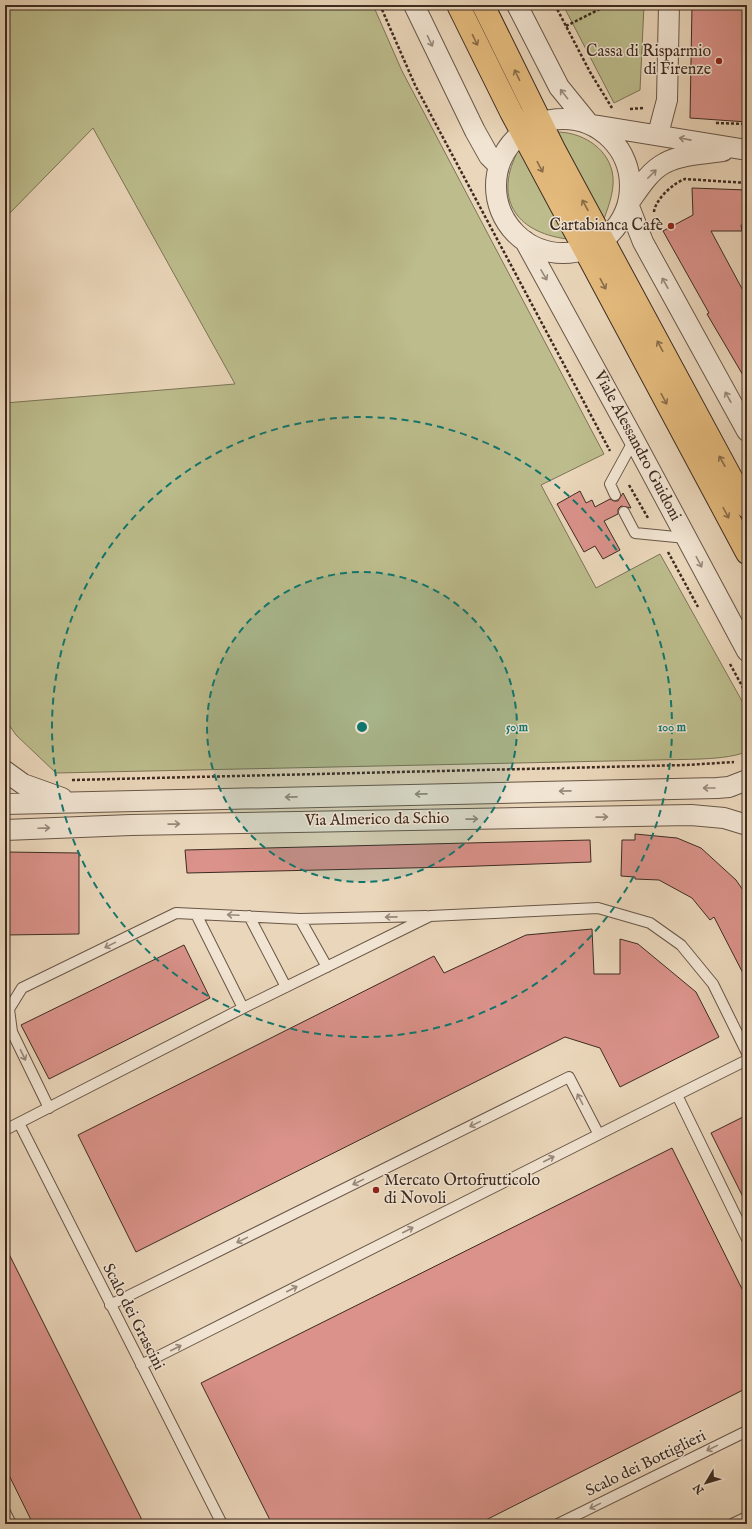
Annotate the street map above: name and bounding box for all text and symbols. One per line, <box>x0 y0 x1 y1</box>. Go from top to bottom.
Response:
one-way arrow <box>427 34 434 46</box>
one-way arrow <box>472 34 479 46</box>
place label: Cassa di Risparmio di Firenze <box>586 42 711 80</box>
marker: Cassa di Risparmio di Firenze <box>714 56 724 66</box>
one-way arrow <box>513 70 520 82</box>
one-way arrow <box>560 88 569 99</box>
one-way arrow <box>679 135 692 143</box>
one-way arrow <box>537 161 545 173</box>
one-way arrow <box>647 169 657 179</box>
one-way arrow <box>581 200 588 212</box>
place label: Cartabianca Cafè <box>549 216 663 236</box>
marker: Cartabianca Cafè <box>666 221 676 231</box>
one-way arrow <box>541 269 549 281</box>
one-way arrow <box>661 277 668 289</box>
one-way arrow <box>600 278 607 290</box>
one-way arrow <box>656 341 663 353</box>
street label: Viale Alessandro Guidoni <box>588 366 685 525</box>
one-way arrow <box>724 391 731 403</box>
one-way arrow <box>661 393 668 405</box>
one-way arrow <box>717 455 725 467</box>
one-way arrow <box>722 507 730 519</box>
one-way arrow <box>696 556 703 568</box>
centre of rings <box>355 720 369 734</box>
text: 50 m <box>506 720 529 735</box>
text: 100 m <box>658 720 687 735</box>
one-way arrow <box>703 784 716 792</box>
one-way arrow <box>559 787 572 795</box>
one-way arrow <box>415 790 428 798</box>
one-way arrow <box>285 794 298 801</box>
street label: Via Almerico da Schio <box>304 809 450 831</box>
one-way arrow <box>595 813 608 821</box>
one-way arrow <box>465 815 478 823</box>
one-way arrow <box>167 820 180 828</box>
one-way arrow <box>37 825 50 832</box>
one-way arrow <box>227 912 240 919</box>
one-way arrow <box>385 913 398 920</box>
one-way arrow <box>105 942 117 949</box>
one-way arrow <box>20 1049 27 1061</box>
one-way arrow <box>576 1093 584 1105</box>
one-way arrow <box>469 1121 481 1128</box>
one-way arrow <box>543 1154 555 1162</box>
place label: Mercato Ortofrutticolo di Novoli <box>384 1171 541 1209</box>
one-way arrow <box>352 1179 364 1186</box>
marker: Mercato Ortofrutticolo di Novoli <box>371 1185 381 1195</box>
one-way arrow <box>402 1226 414 1233</box>
one-way arrow <box>236 1237 248 1244</box>
street label: Scalo dei Grascini <box>98 1260 168 1374</box>
one-way arrow <box>286 1285 298 1292</box>
one-way arrow <box>170 1344 182 1351</box>
street label: Scalo dei Bottiglieri <box>583 1426 709 1502</box>
one-way arrow <box>706 1445 718 1452</box>
north arrow <box>686 1463 726 1503</box>
text: N <box>690 1480 708 1497</box>
one-way arrow <box>590 1502 602 1510</box>

